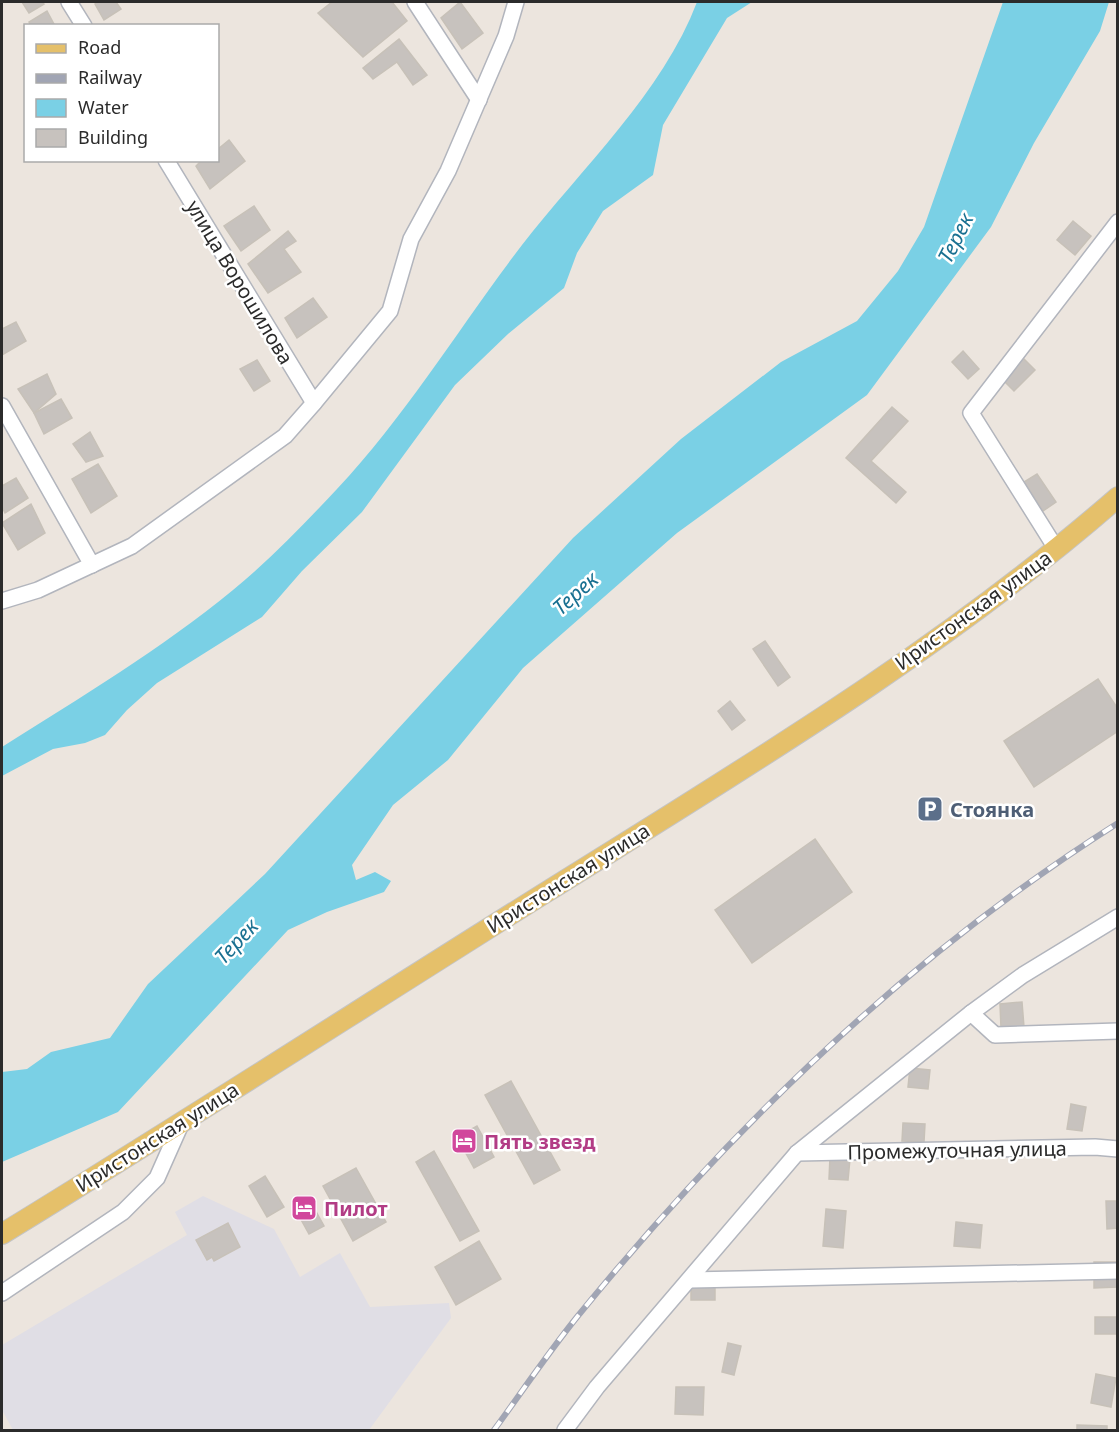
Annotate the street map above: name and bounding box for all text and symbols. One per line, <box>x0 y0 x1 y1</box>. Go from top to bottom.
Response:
legend <box>24 24 219 162</box>
text: Road <box>78 35 121 59</box>
text: Railway <box>78 65 143 89</box>
text: Water <box>78 95 129 119</box>
text: Building <box>78 125 148 149</box>
street label: улица Ворошилова <box>180 195 300 369</box>
water label: Терек <box>931 207 980 268</box>
street label: Иристонская улица <box>889 544 1057 676</box>
water label: Терек <box>546 564 605 621</box>
parking icon: Стоянка <box>915 794 945 824</box>
place label: Стоянка <box>950 796 1034 823</box>
street label: Иристонская улица <box>481 817 655 939</box>
water label: Терек <box>208 911 265 970</box>
street label: Иристонская улица <box>70 1076 244 1198</box>
hotel icon: Пять звезд <box>449 1126 479 1156</box>
place label: Пять звезд <box>484 1128 596 1155</box>
street label: Промежуточная улица <box>847 1135 1067 1165</box>
hotel icon: Пилот <box>289 1193 319 1223</box>
place label: Пилот <box>324 1195 388 1222</box>

